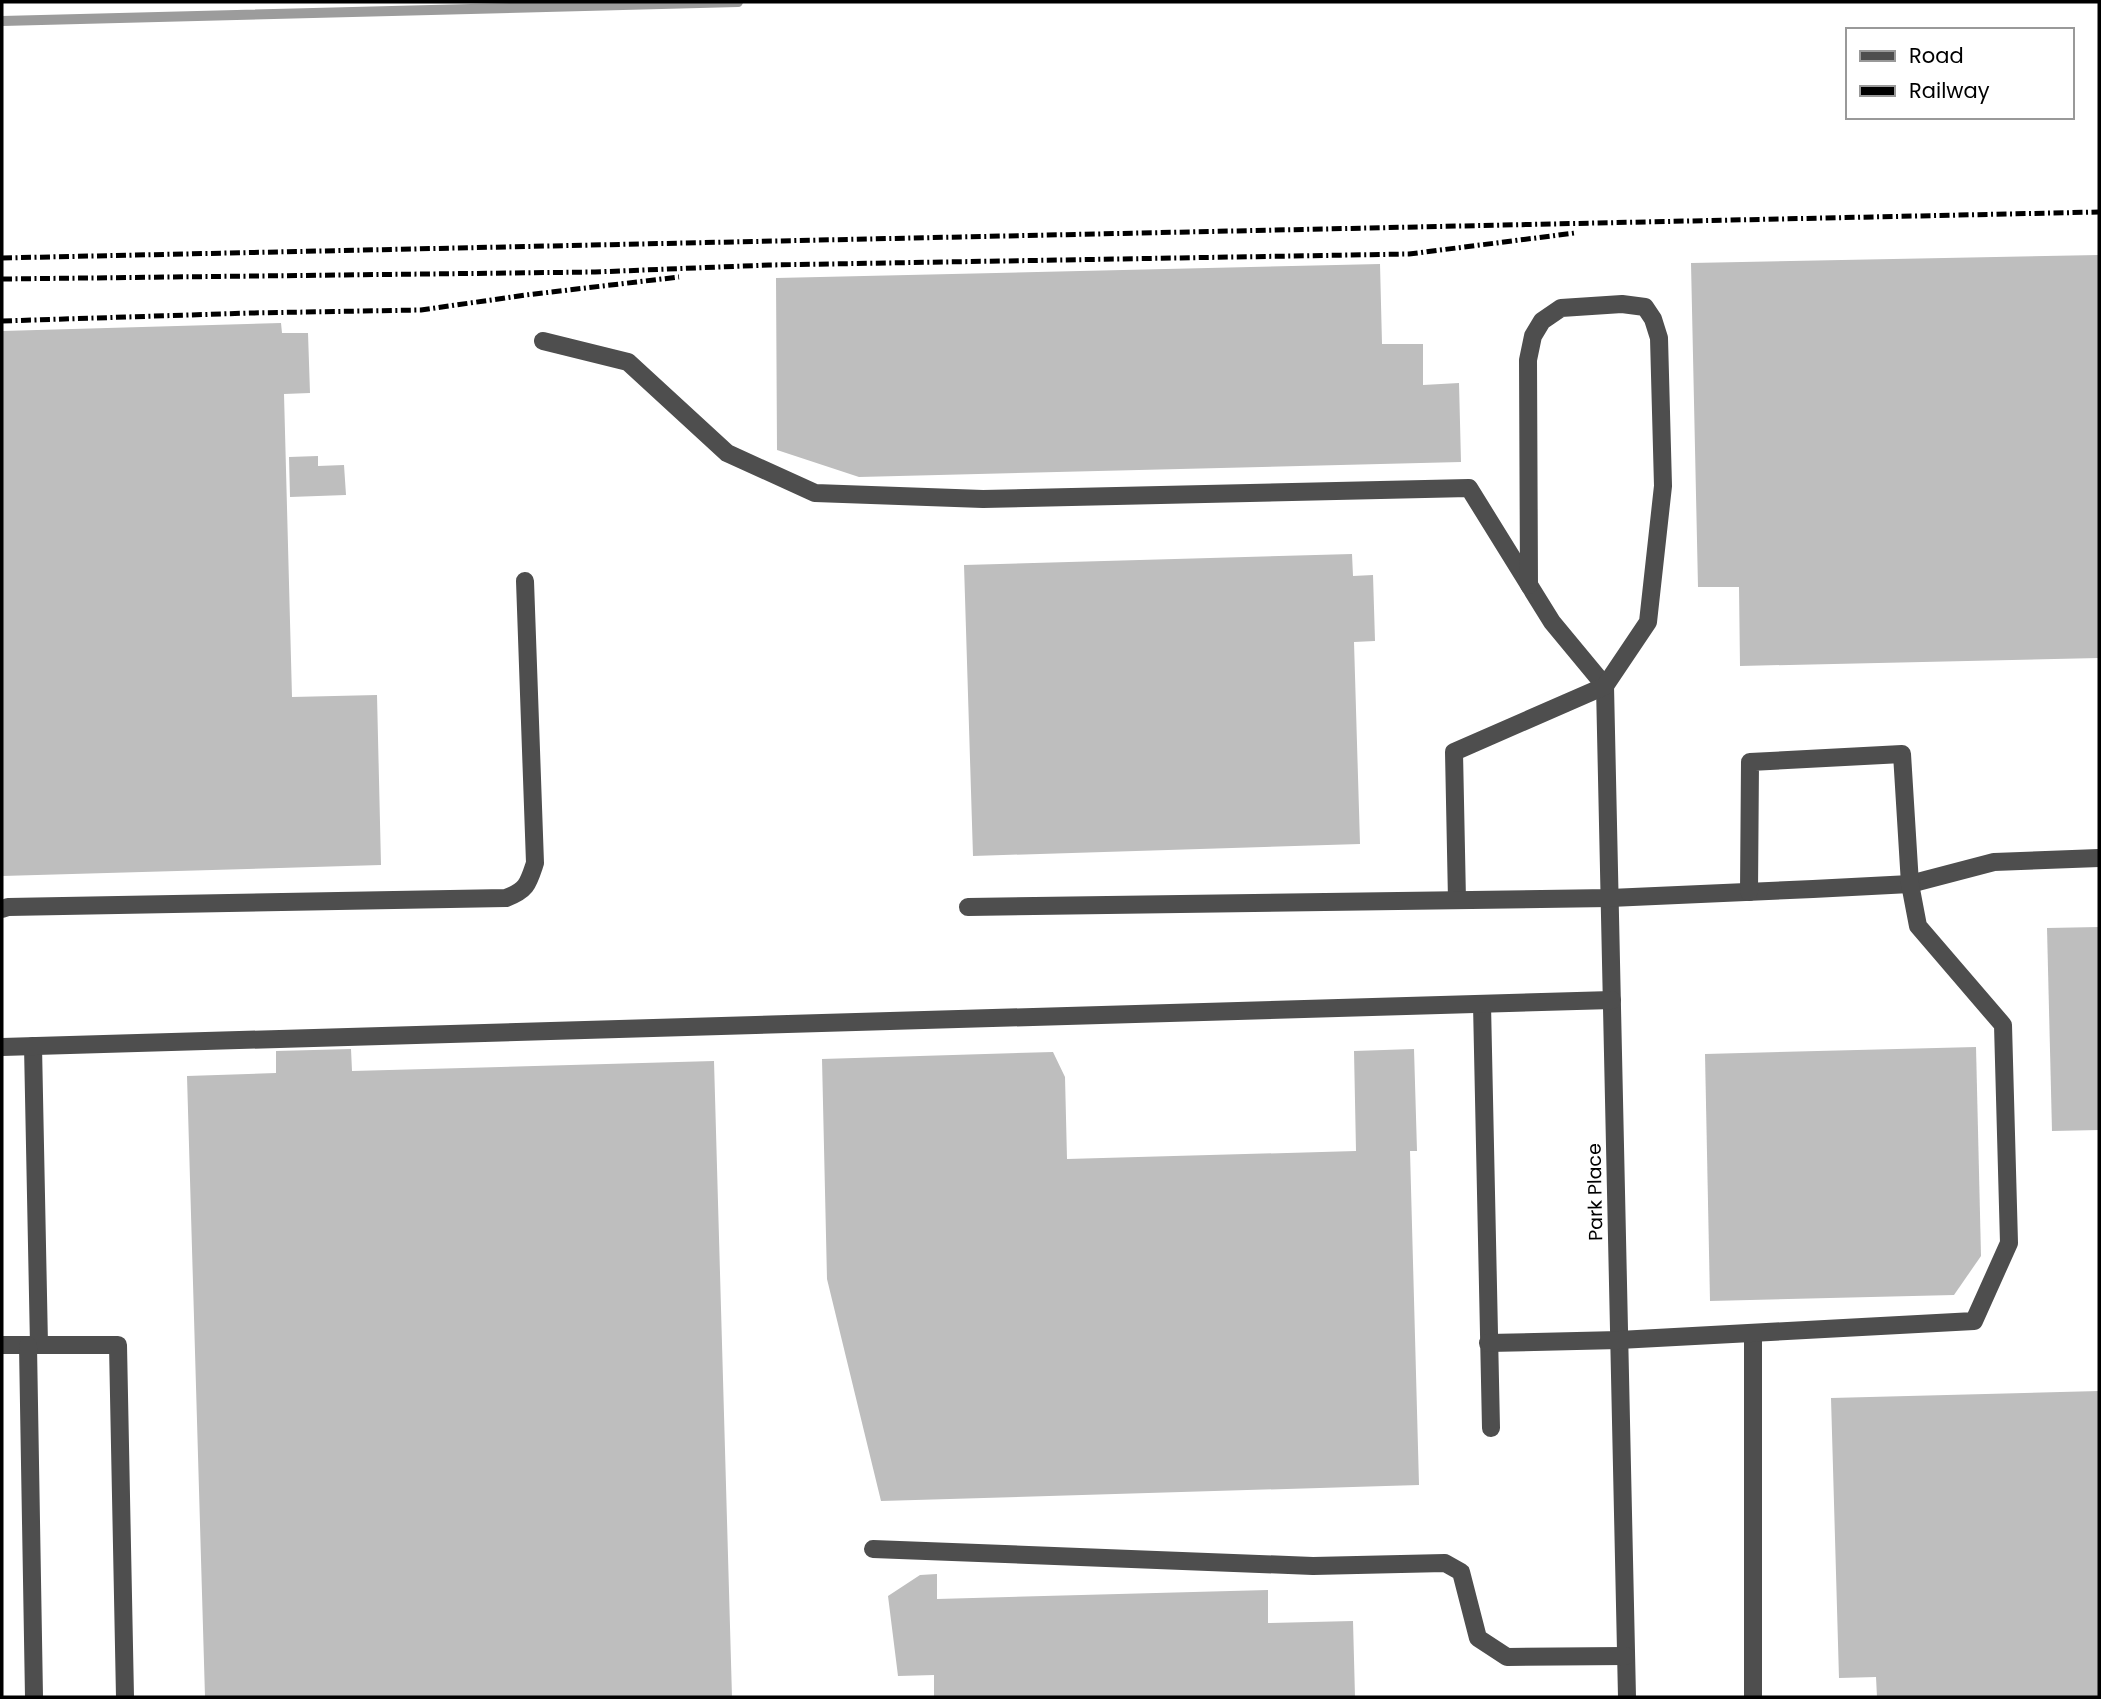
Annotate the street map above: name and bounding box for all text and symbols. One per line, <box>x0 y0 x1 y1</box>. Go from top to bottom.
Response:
legend <box>1846 28 2073 119</box>
text: Road <box>1909 41 1964 70</box>
text: Railway <box>1909 76 1990 105</box>
street label: Park Place <box>1581 1143 1609 1241</box>

